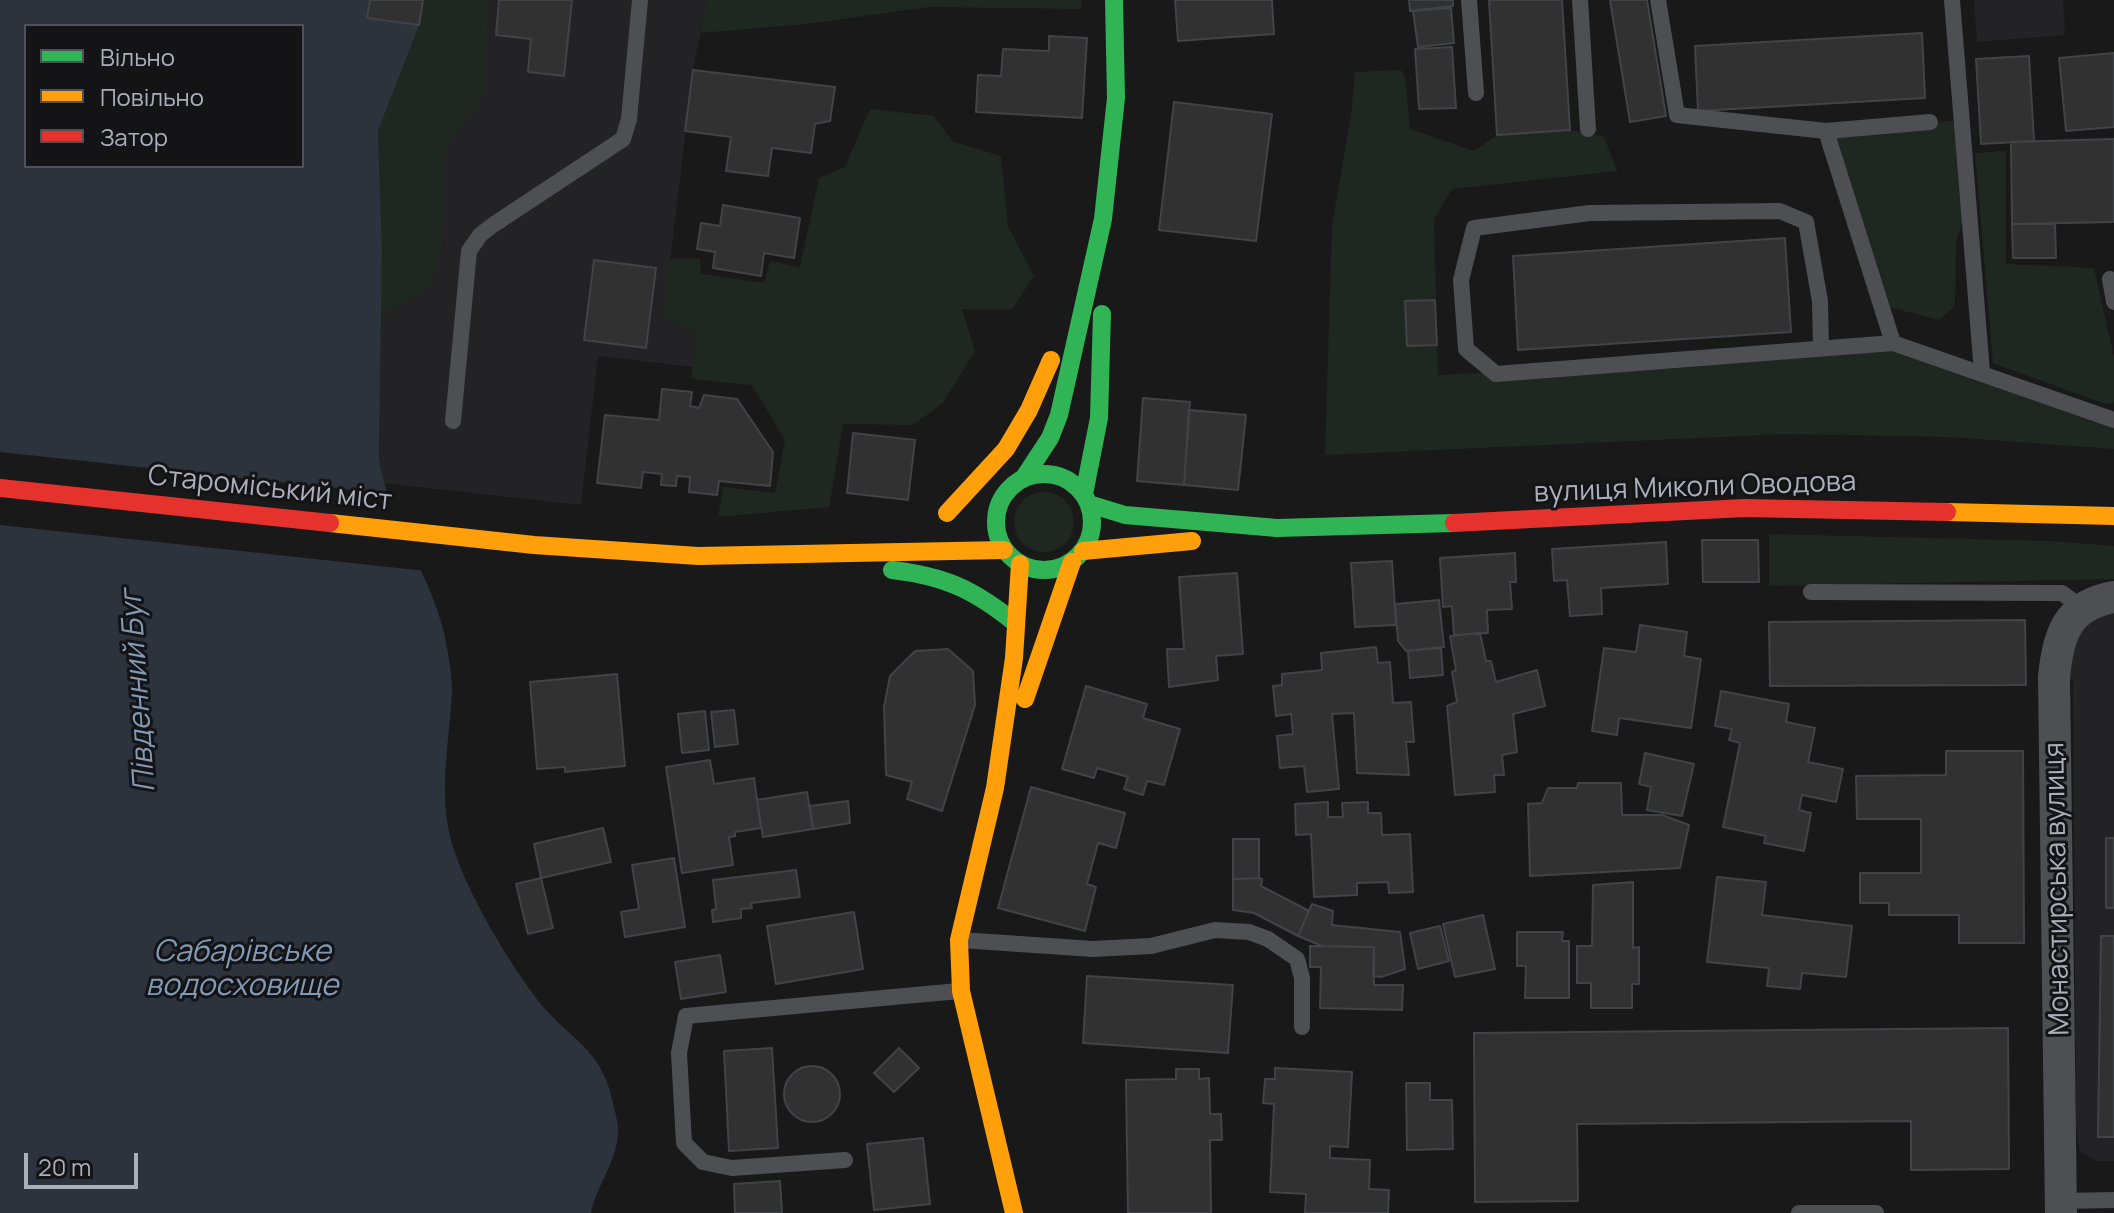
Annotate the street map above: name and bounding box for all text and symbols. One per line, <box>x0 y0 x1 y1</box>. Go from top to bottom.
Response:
legend <box>24 24 304 168</box>
text: Вільно <box>100 40 175 73</box>
text: Повільно <box>100 80 204 113</box>
text: Затор <box>100 120 168 153</box>
street label: Староміський міст <box>146 459 394 519</box>
street label: вулиця Миколи Оводова <box>1533 466 1857 510</box>
water label: Південний Буг <box>114 589 164 793</box>
street label: Монастирська вулиця <box>2039 742 2077 1036</box>
water label: Сабарівське водосховище <box>146 935 338 1006</box>
scale bar <box>28 1137 142 1187</box>
text: 20 m <box>38 1150 91 1183</box>

